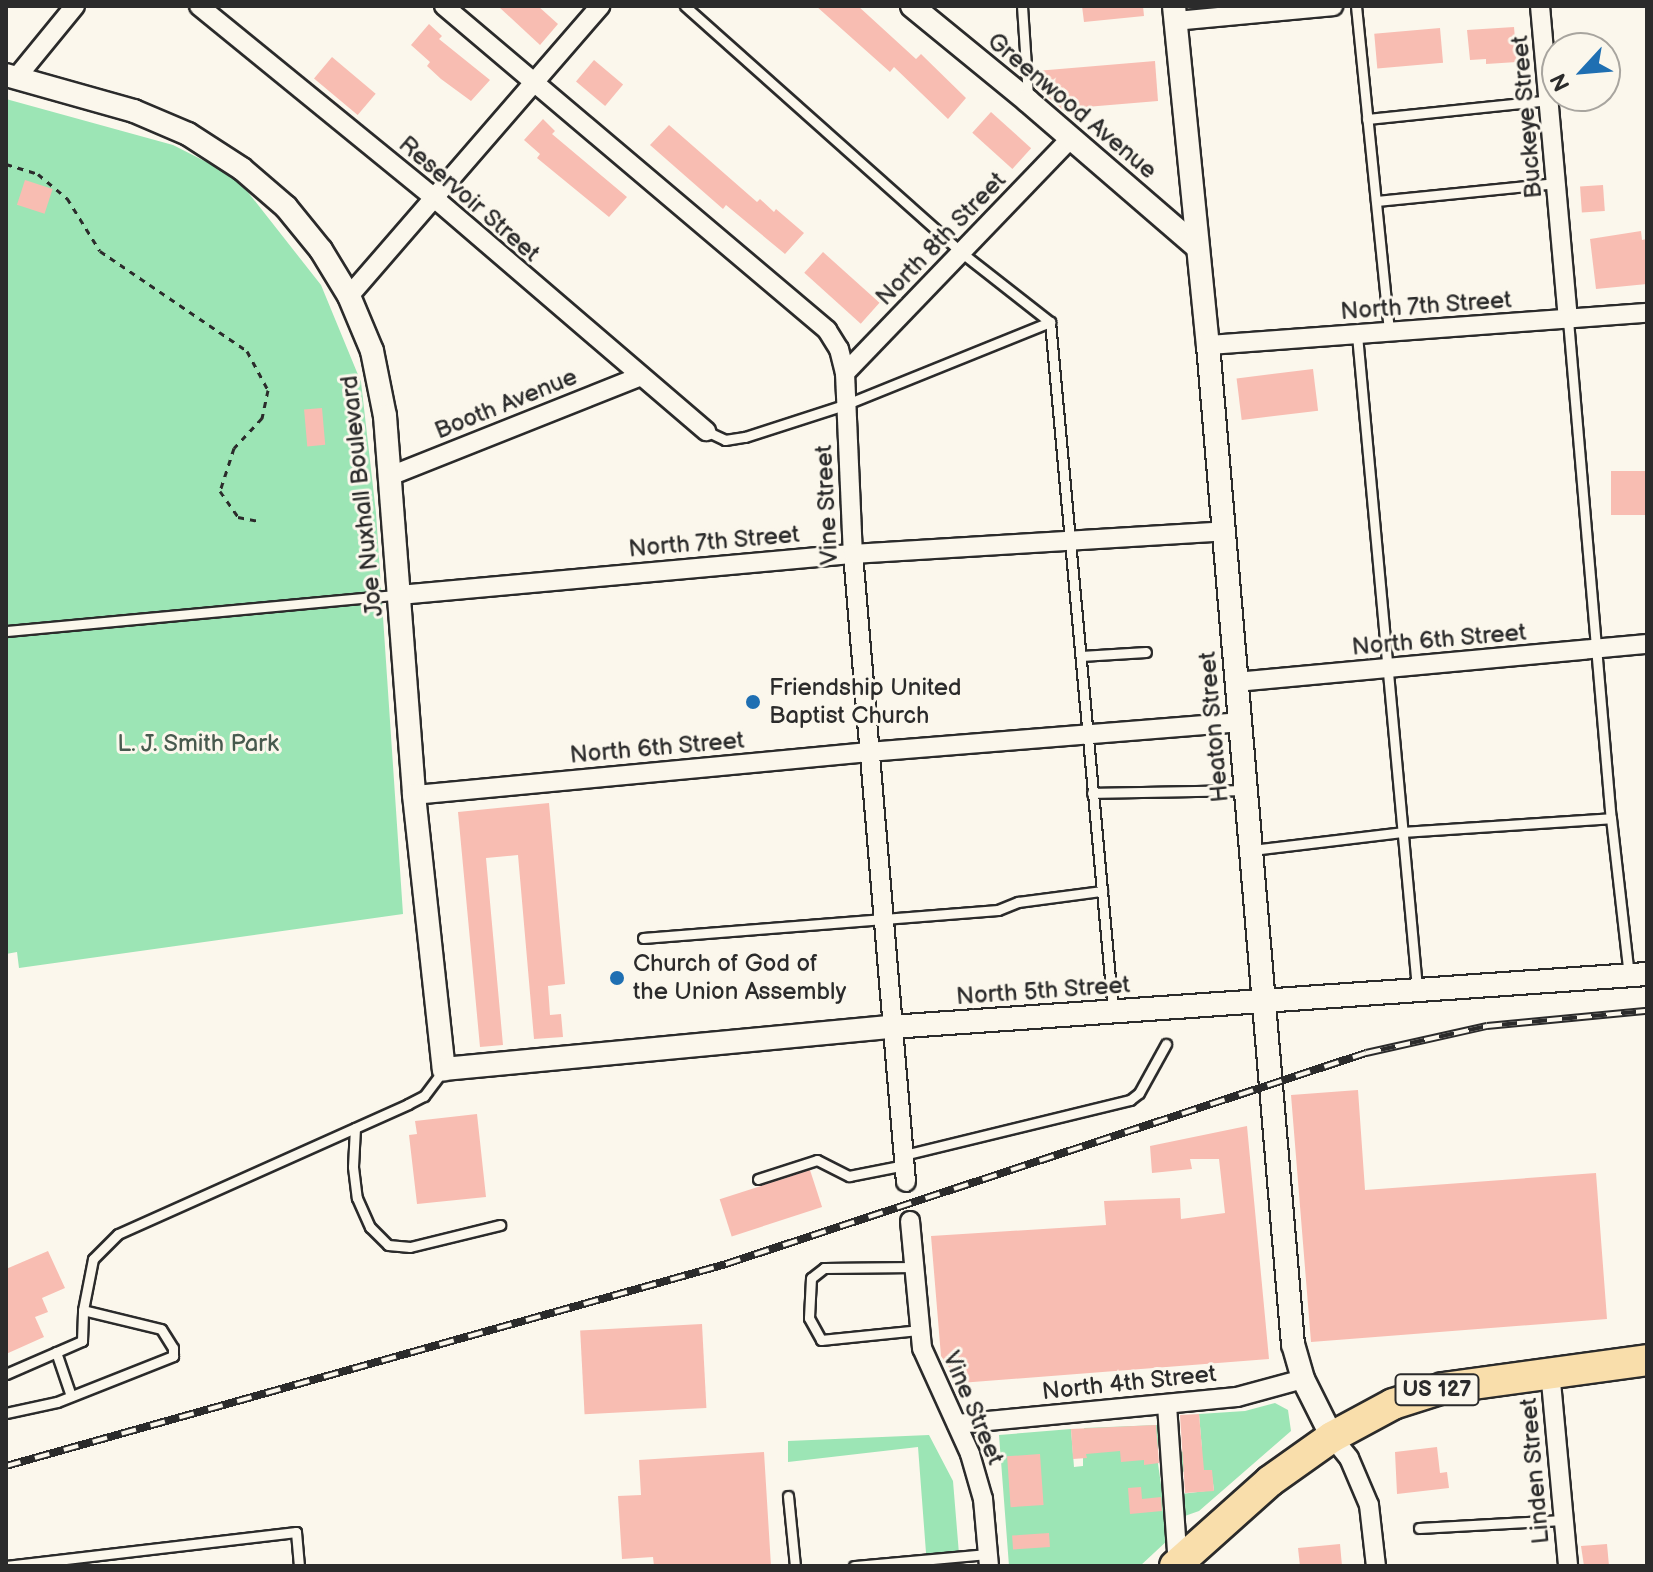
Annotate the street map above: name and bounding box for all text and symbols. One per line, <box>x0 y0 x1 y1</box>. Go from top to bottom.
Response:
street label: Greenwood Avenue <box>982 27 1162 185</box>
north arrow <box>1541 32 1621 112</box>
street label: Buckeye Street <box>1506 34 1548 200</box>
text: N <box>1545 69 1577 95</box>
street label: Reservoir Street <box>393 130 545 268</box>
street label: North 8th Street <box>870 166 1012 312</box>
street label: North 7th Street <box>1339 286 1513 326</box>
street label: Booth Avenue <box>431 362 581 446</box>
street label: Joe Nuxhall Boulevard <box>335 374 389 618</box>
street label: Vine Street <box>809 444 845 566</box>
street label: North 7th Street <box>627 520 801 564</box>
street label: North 6th Street <box>1350 618 1528 662</box>
street label: Heaton Street <box>1193 650 1235 804</box>
place label: Friendship United Baptist Church <box>769 674 962 730</box>
marker: Friendship United Baptist Church <box>744 693 762 711</box>
street label: North 6th Street <box>568 726 746 770</box>
park label: L. J. Smith Park <box>116 730 280 758</box>
place label: Church of God of the Union Assembly <box>633 950 846 1006</box>
marker: Church of God of the Union Assembly <box>608 969 626 987</box>
street label: North 5th Street <box>955 971 1131 1011</box>
street label: Vine Street <box>936 1347 1010 1469</box>
street label: North 4th Street <box>1040 1360 1218 1406</box>
road number: US 127 <box>1393 1372 1481 1408</box>
street label: Linden Street <box>1514 1397 1556 1545</box>

